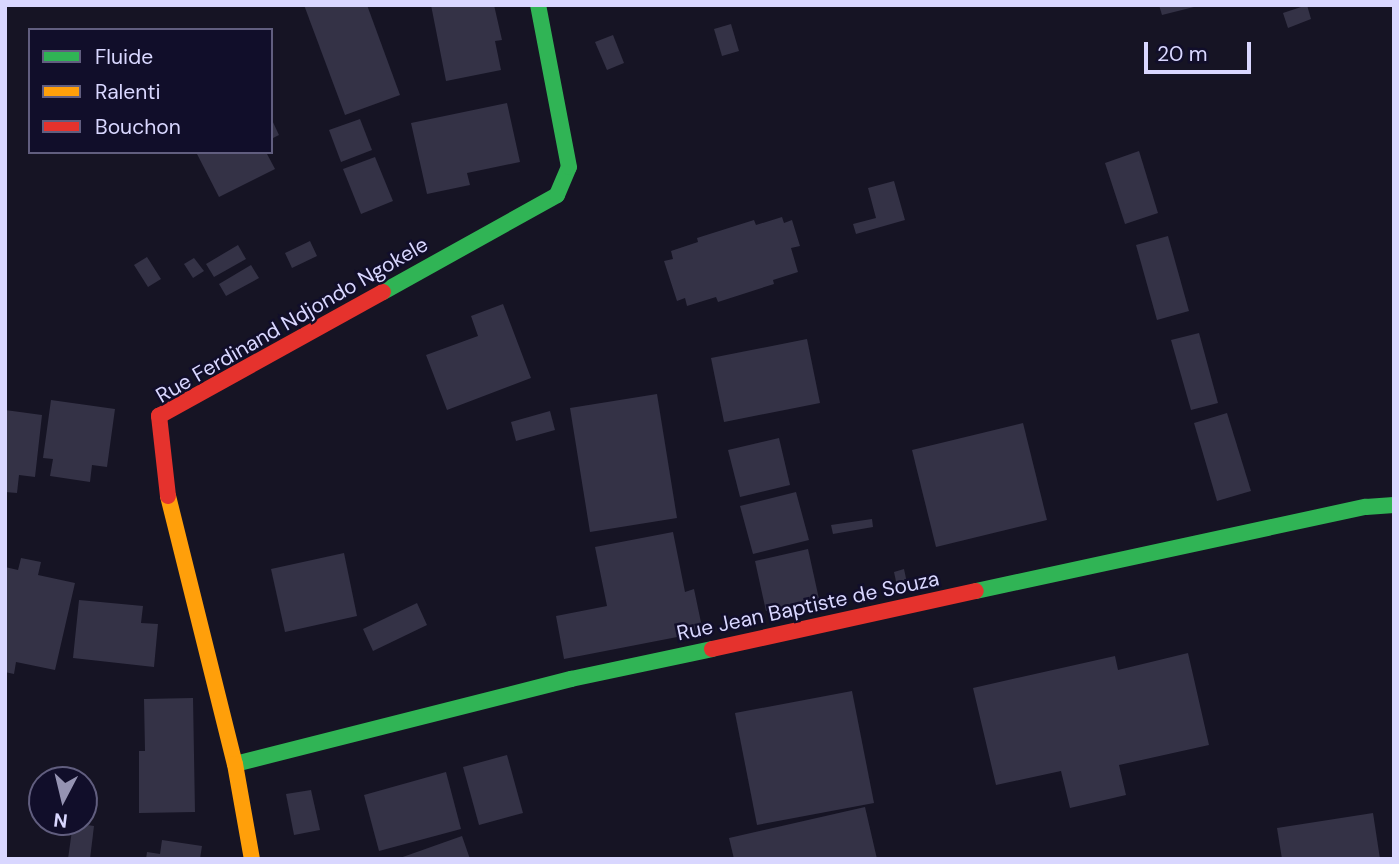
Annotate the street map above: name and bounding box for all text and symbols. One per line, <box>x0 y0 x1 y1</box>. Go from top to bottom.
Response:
legend <box>28 28 273 154</box>
scale bar <box>1147 28 1254 72</box>
text: 20 m <box>1157 40 1208 68</box>
text: Fluide <box>95 43 153 71</box>
text: Ralenti <box>95 78 161 106</box>
text: Bouchon <box>95 113 181 141</box>
street label: Rue Ferdinand Ndjondo Ngokele <box>152 232 432 408</box>
street label: Rue Jean Baptiste de Souza <box>675 566 941 646</box>
north arrow <box>28 766 98 836</box>
text: N <box>52 807 69 834</box>

